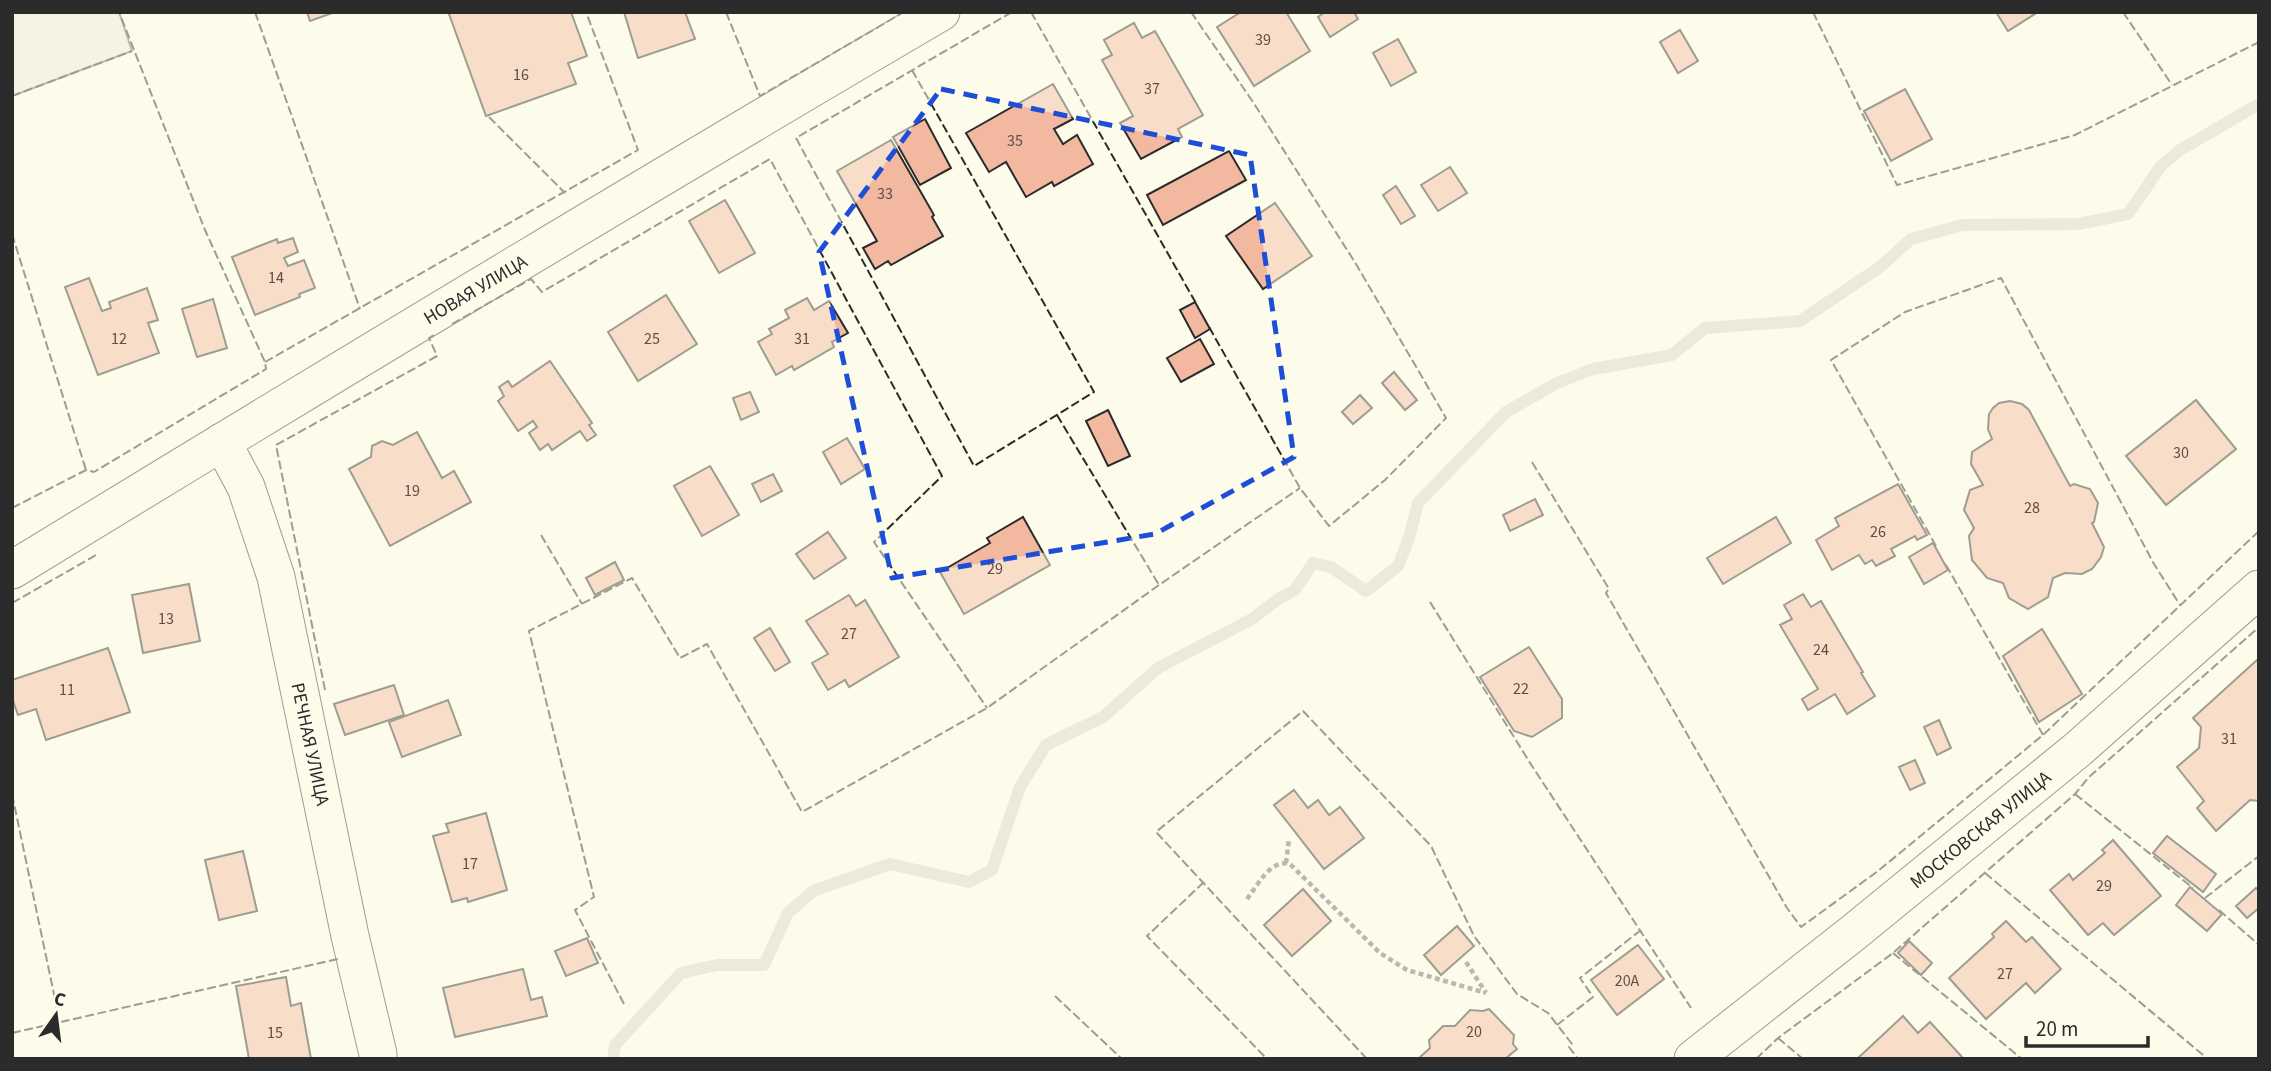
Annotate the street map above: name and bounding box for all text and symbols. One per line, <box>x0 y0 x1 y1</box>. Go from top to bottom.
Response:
house number: 39 <box>1255 29 1271 51</box>
house number: 16 <box>513 64 529 86</box>
house number: 37 <box>1144 78 1160 100</box>
house number: 35 <box>1007 130 1023 152</box>
house number: 33 <box>877 183 893 205</box>
street label: НОВАЯ УЛИЦА <box>419 248 533 332</box>
house number: 14 <box>268 267 284 289</box>
house number: 12 <box>111 328 127 350</box>
house number: 25 <box>644 328 660 350</box>
house number: 31 <box>794 328 810 350</box>
house number: 30 <box>2173 442 2189 464</box>
house number: 19 <box>404 480 420 502</box>
house number: 28 <box>2024 497 2040 519</box>
house number: 26 <box>1870 521 1886 543</box>
house number: 29 <box>987 558 1003 580</box>
house number: 13 <box>158 608 174 630</box>
house number: 27 <box>841 623 857 645</box>
house number: 24 <box>1813 639 1829 661</box>
house number: 22 <box>1513 678 1529 700</box>
house number: 11 <box>59 679 75 701</box>
street label: РЕЧНАЯ УЛИЦА <box>283 680 336 809</box>
house number: 31 <box>2221 728 2237 750</box>
street label: МОСКОВСКАЯ УЛИЦА <box>1905 764 2058 896</box>
house number: 17 <box>462 853 478 875</box>
house number: 29 <box>2096 875 2112 897</box>
house number: 27 <box>1997 963 2013 985</box>
house number: 20А <box>1615 970 1640 992</box>
north arrow <box>21 980 91 1050</box>
text: С <box>51 986 68 1014</box>
scale bar <box>2026 1004 2148 1048</box>
text: 20 m <box>2036 1014 2078 1044</box>
house number: 20 <box>1466 1021 1482 1043</box>
house number: 15 <box>267 1022 283 1044</box>

